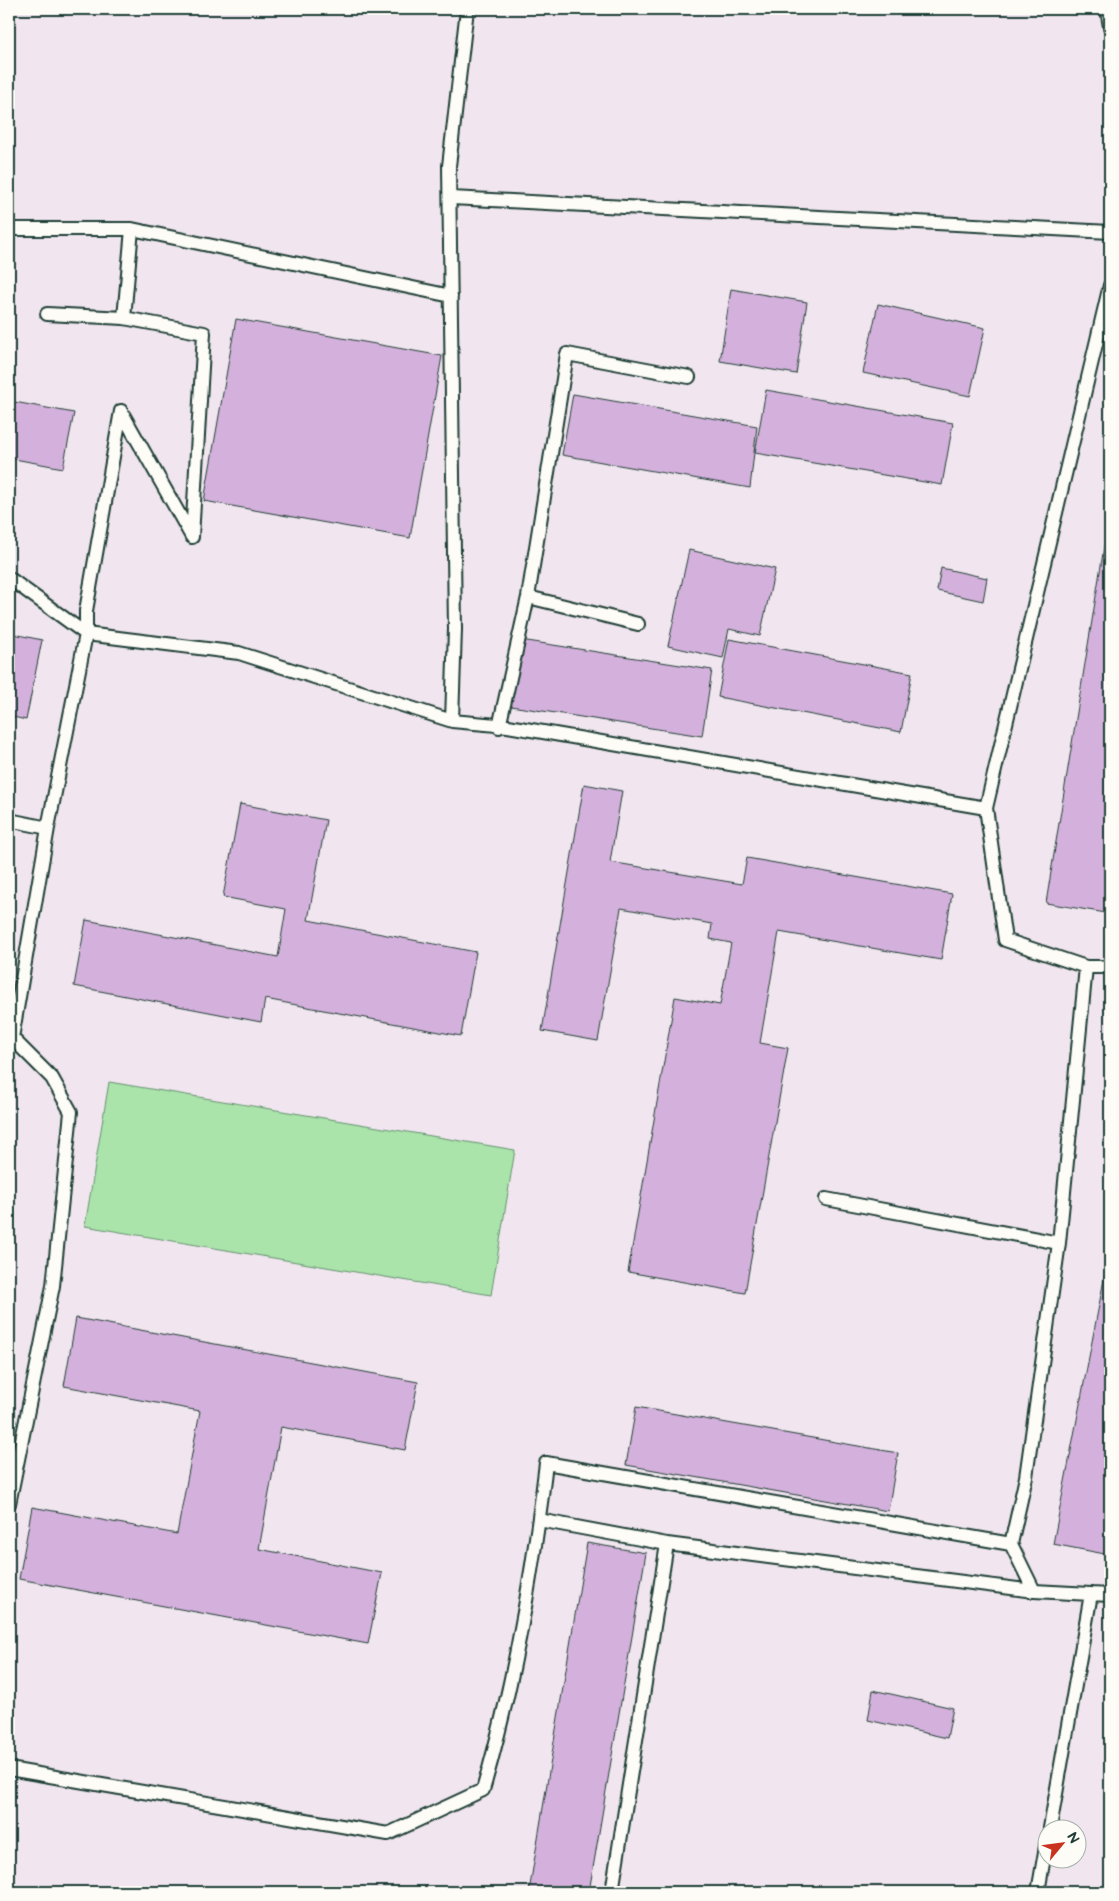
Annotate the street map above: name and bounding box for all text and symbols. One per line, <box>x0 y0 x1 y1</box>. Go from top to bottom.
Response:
north arrow <box>1036 1818 1086 1868</box>
text: N <box>1063 1829 1083 1847</box>

